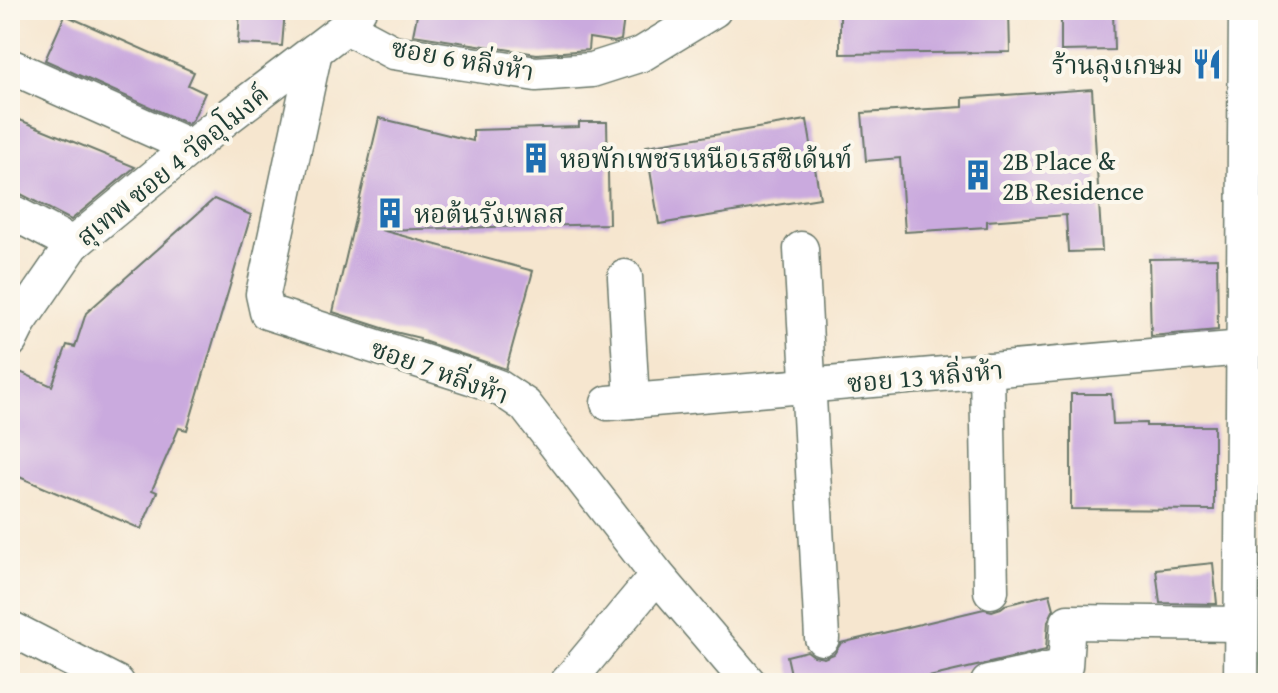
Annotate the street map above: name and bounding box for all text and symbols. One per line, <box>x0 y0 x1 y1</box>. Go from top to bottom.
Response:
street label: ซอย 6 หลิ่งห้า <box>389 27 537 91</box>
place label: ร้านลุงเกษม <box>1052 45 1183 84</box>
restaurant icon: ร้านลุงเกษม <box>1190 47 1224 81</box>
street label: สุเทพ ซอย 4 วัดอุโมงค์ <box>67 75 277 255</box>
place label: หอพักเพชรเหนือเรสซิเด้นท์ <box>560 139 852 178</box>
building icon: หอพักเพชรเหนือเรสซิเด้นท์ <box>519 141 553 175</box>
place label: 2B Place & 2B Residence <box>1002 141 1144 210</box>
building icon: 2B Place & 2B Residence <box>961 158 995 192</box>
place label: หอต้นรังเพลส <box>414 194 564 233</box>
building icon: หอต้นรังเพลส <box>373 196 407 230</box>
street label: ซอย 7 หลิ่งห้า <box>365 328 515 414</box>
street label: ซอย 13 หลิ่งห้า <box>845 350 1005 402</box>

